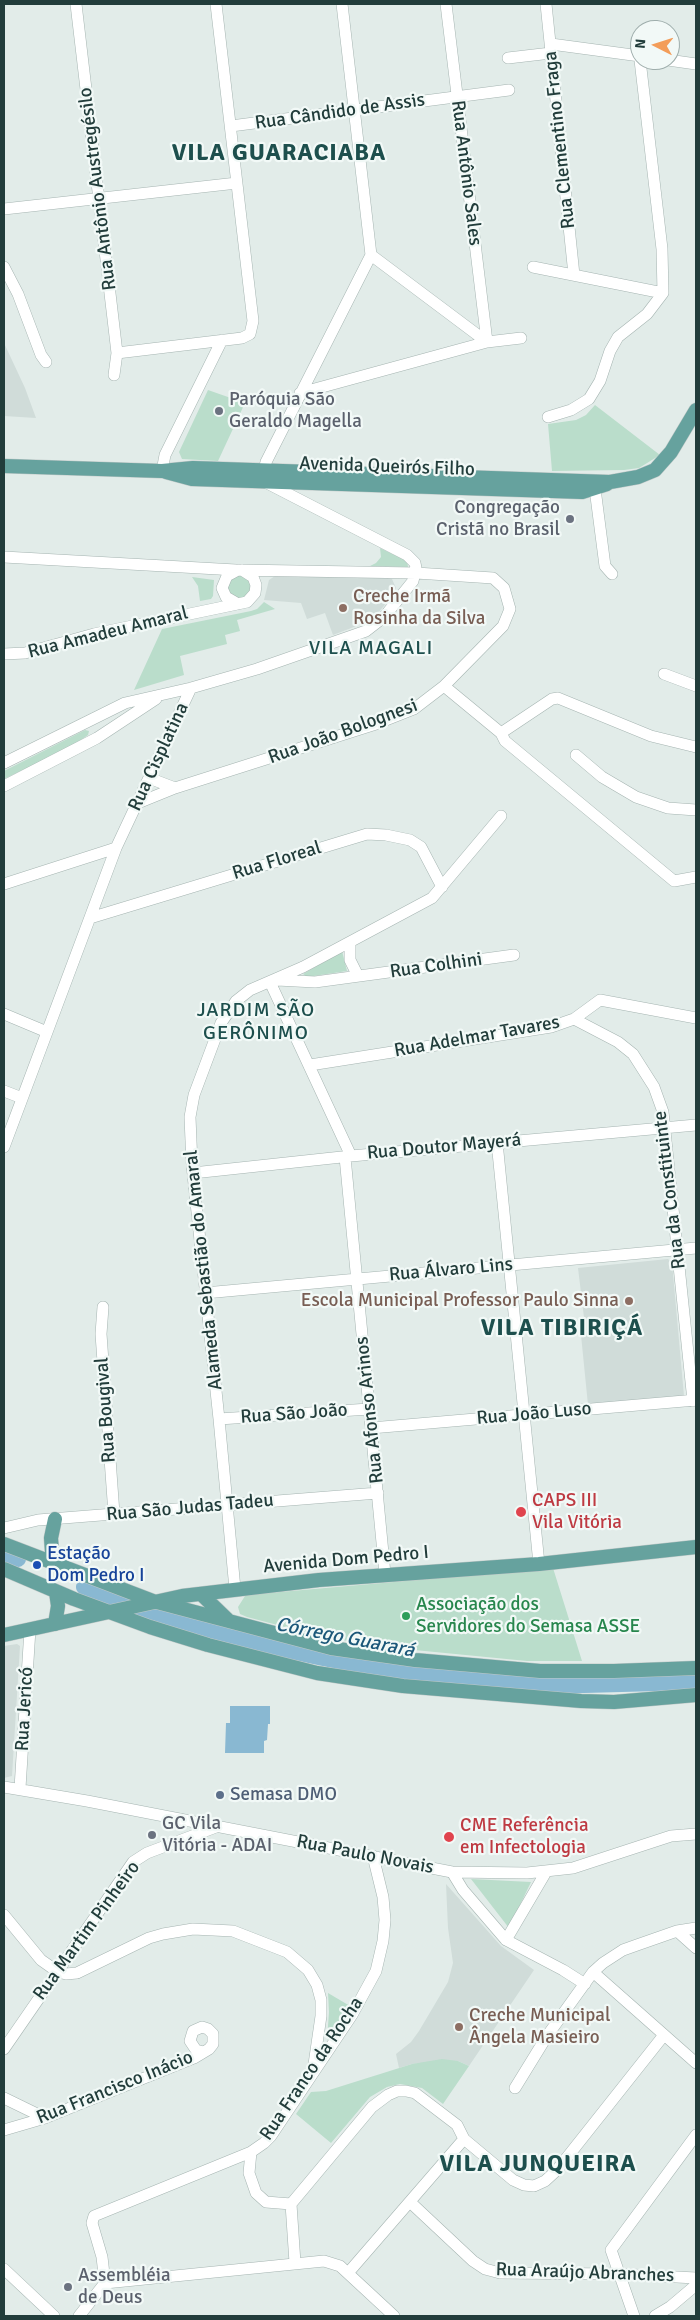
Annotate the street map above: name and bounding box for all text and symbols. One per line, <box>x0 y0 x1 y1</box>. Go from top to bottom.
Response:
north arrow <box>630 20 680 70</box>
text: N <box>632 38 649 49</box>
street label: Rua Clementino Fraga <box>539 50 581 230</box>
street label: Rua Antônio Austregésilo <box>74 86 122 292</box>
street label: Rua Cândido de Assis <box>254 89 426 135</box>
street label: Rua Antônio Sales <box>446 99 486 247</box>
district label: VILA GUARACIABA <box>170 140 388 168</box>
place label: Paróquia São Geraldo Magella <box>229 389 362 433</box>
marker: Paróquia São Geraldo Magella <box>213 405 225 417</box>
street label: Avenida Queirós Filho <box>299 453 475 481</box>
place label: Congregação Cristã no Brasil <box>436 497 560 541</box>
marker: Congregação Cristã no Brasil <box>564 513 576 525</box>
place label: Creche Irmã Rosinha da Silva <box>353 586 485 630</box>
street label: Rua Amadeu Amaral <box>26 602 190 664</box>
marker: Creche Irmã Rosinha da Silva <box>337 602 349 614</box>
district label: VILA MAGALI <box>307 637 435 661</box>
street label: Rua João Bolognesi <box>265 694 421 770</box>
street label: Rua Cisplatina <box>124 699 194 815</box>
street label: Rua Floreal <box>230 837 324 885</box>
street label: Rua Colhini <box>388 948 484 984</box>
district label: JARDIM SÃO GERÔNIMO <box>196 999 316 1046</box>
street label: Rua Adelmar Tavares <box>392 1011 562 1063</box>
street label: Rua da Constituinte <box>649 1110 691 1270</box>
street label: Rua Doutor Mayerá <box>366 1129 522 1165</box>
street label: Alameda Sebastião do Amaral <box>180 1149 228 1391</box>
street label: Rua Álvaro Lins <box>388 1253 514 1287</box>
place label: Escola Municipal Professor Paulo Sinna <box>301 1290 619 1312</box>
marker: Escola Municipal Professor Paulo Sinna <box>623 1295 635 1307</box>
district label: VILA TIBIRIÇÁ <box>479 1315 645 1343</box>
street label: Rua Afonso Arinos <box>351 1335 389 1485</box>
street label: Rua Bougival <box>91 1356 121 1464</box>
street label: Rua João Luso <box>476 1398 592 1430</box>
street label: Rua São João <box>240 1399 348 1429</box>
street label: Rua São Judas Tadeu <box>105 1489 275 1527</box>
place label: CAPS III Vila Vitória <box>532 1490 622 1534</box>
marker: CAPS III Vila Vitória <box>514 1505 528 1519</box>
street label: Avenida Dom Pedro I <box>262 1541 430 1579</box>
place label: Estação Dom Pedro I <box>47 1543 145 1587</box>
marker: Estação Dom Pedro I <box>31 1559 43 1571</box>
place label: Associação dos Servidores do Semasa ASSE <box>416 1594 640 1638</box>
marker: Associação dos Servidores do Semasa ASSE <box>400 1610 412 1622</box>
water label: Córrego Guarará <box>274 1613 416 1663</box>
street label: Rua Jericó <box>11 1666 39 1752</box>
place label: Semasa DMO <box>230 1784 337 1806</box>
marker: Semasa DMO <box>214 1789 226 1801</box>
place label: GC Vila Vitória - ADAI <box>162 1813 272 1857</box>
place label: CME Referência em Infectologia <box>460 1815 589 1859</box>
marker: GC Vila Vitória - ADAI <box>146 1829 158 1841</box>
marker: CME Referência em Infectologia <box>442 1830 456 1844</box>
street label: Rua Paulo Novais <box>294 1831 436 1879</box>
street label: Rua Martim Pinheiro <box>29 1857 145 2005</box>
street label: Rua Franco da Rocha <box>255 1993 369 2145</box>
place label: Creche Municipal Ângela Masieiro <box>469 2005 610 2049</box>
marker: Creche Municipal Ângela Masieiro <box>453 2021 465 2033</box>
street label: Rua Francisco Inácio <box>33 2046 197 2130</box>
district label: VILA JUNQUEIRA <box>438 2151 638 2179</box>
street label: Rua Araújo Abranches <box>495 2258 675 2288</box>
place label: Assembléia de Deus <box>78 2265 171 2309</box>
marker: Assembléia de Deus <box>62 2281 74 2293</box>

